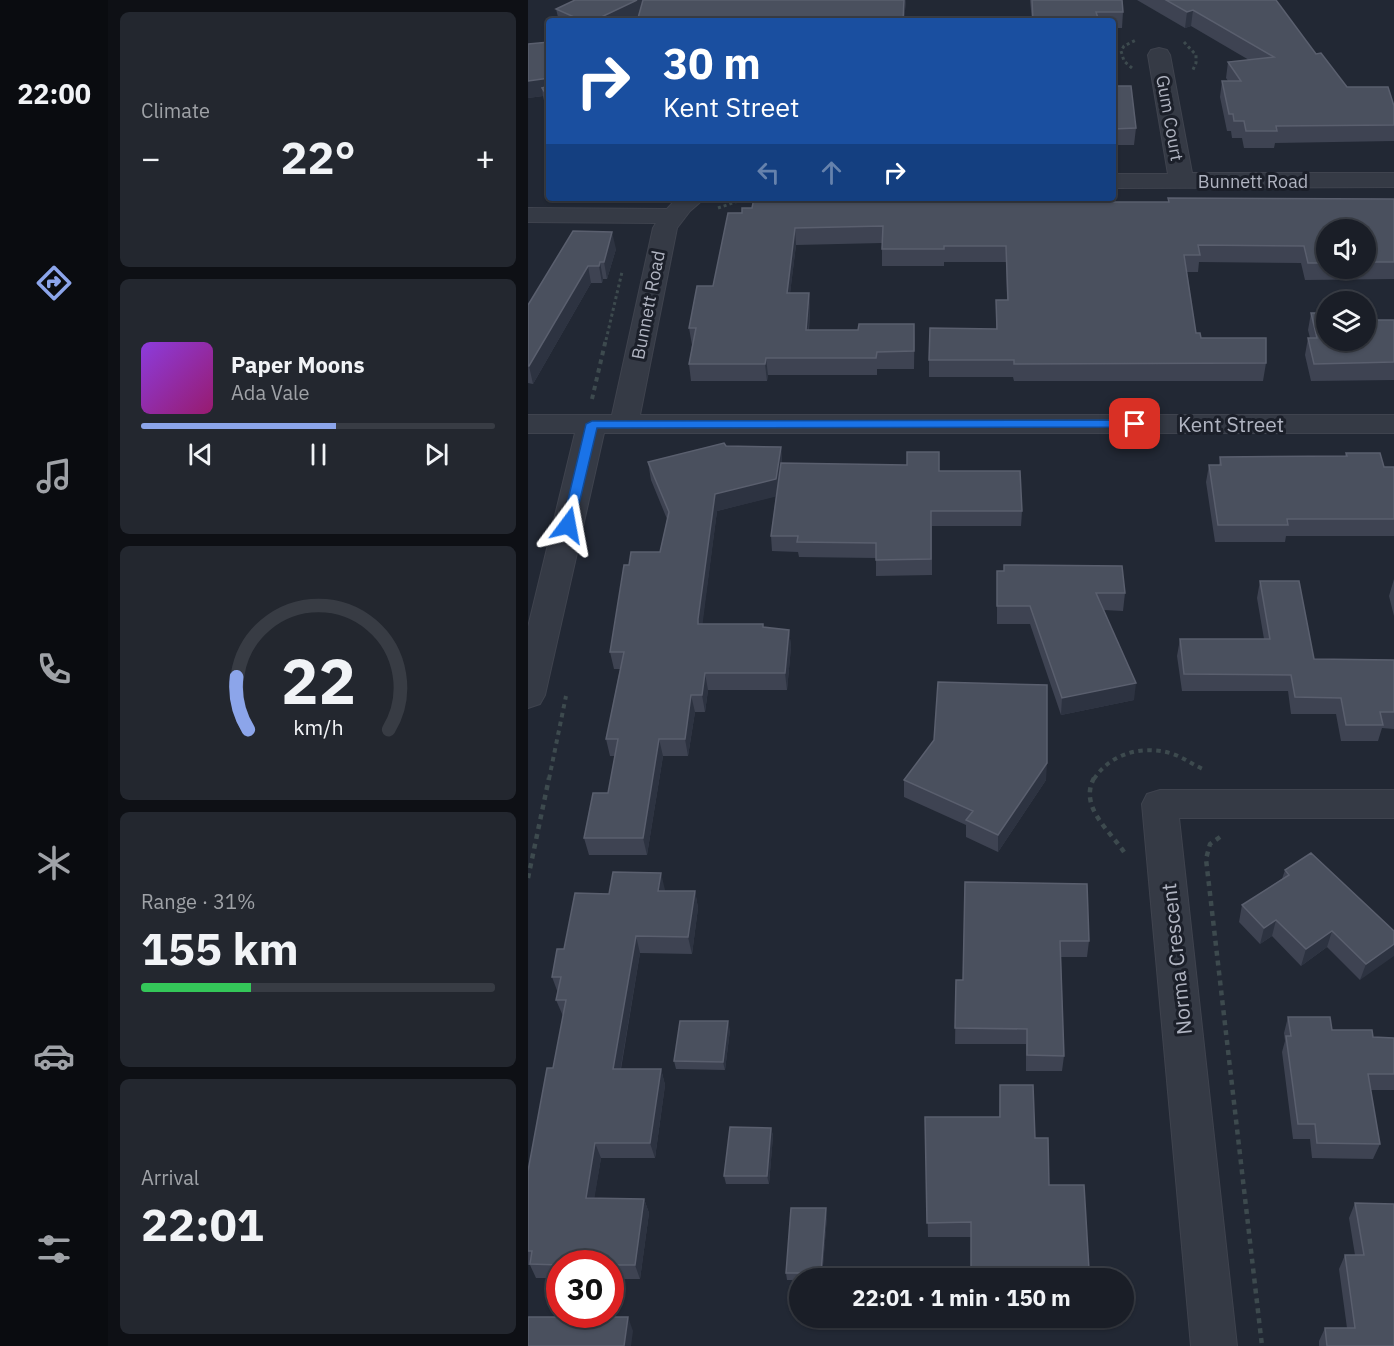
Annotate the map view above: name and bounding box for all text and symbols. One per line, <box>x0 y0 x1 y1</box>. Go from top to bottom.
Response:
text: 30 m <box>663 36 761 91</box>
icon: right <box>564 42 642 120</box>
street label: Gum Court <box>1151 73 1189 163</box>
text: 22:00 <box>17 76 91 111</box>
text: Kent Street <box>663 89 800 124</box>
text: Climate <box>141 97 210 124</box>
text: 22° <box>280 128 356 186</box>
text: − <box>141 136 161 179</box>
text: + <box>475 136 495 179</box>
icon: left <box>752 156 785 189</box>
icon: ahead <box>815 156 848 189</box>
icon: right <box>878 156 911 189</box>
street label: Bunnett Road <box>1198 170 1308 193</box>
map controls <box>1316 219 1376 351</box>
button: sound <box>1316 219 1376 279</box>
street label: Bunnett Road <box>626 249 670 361</box>
icon: directions <box>33 262 75 304</box>
button: layers <box>1316 291 1376 351</box>
text: Paper Moons <box>231 350 364 379</box>
text: Ada Vale <box>231 379 310 406</box>
pin <box>1109 398 1160 449</box>
icon: arrive <box>1118 407 1151 440</box>
street label: Kent Street <box>1178 410 1284 438</box>
icon: previous <box>184 438 217 471</box>
icon: pause <box>302 438 335 471</box>
icon: next <box>420 438 453 471</box>
icon: music <box>33 455 75 497</box>
position arrow <box>536 493 600 557</box>
text: 22 <box>281 640 355 721</box>
icon: phone <box>33 648 75 690</box>
text: km/h <box>293 713 343 741</box>
icon: climate <box>33 842 75 884</box>
street label: Norma Crescent <box>1154 882 1198 1036</box>
text: Range · 31% <box>141 888 256 915</box>
text: 155 km <box>141 919 299 977</box>
icon: car <box>33 1035 75 1077</box>
text: Arrival <box>141 1164 199 1191</box>
text: 22:01 <box>141 1195 264 1253</box>
icon: filters <box>33 1228 75 1270</box>
speed limit sign: 30 <box>546 1250 624 1328</box>
text: 22:01 · 1 min · 150 m <box>852 1283 1071 1312</box>

